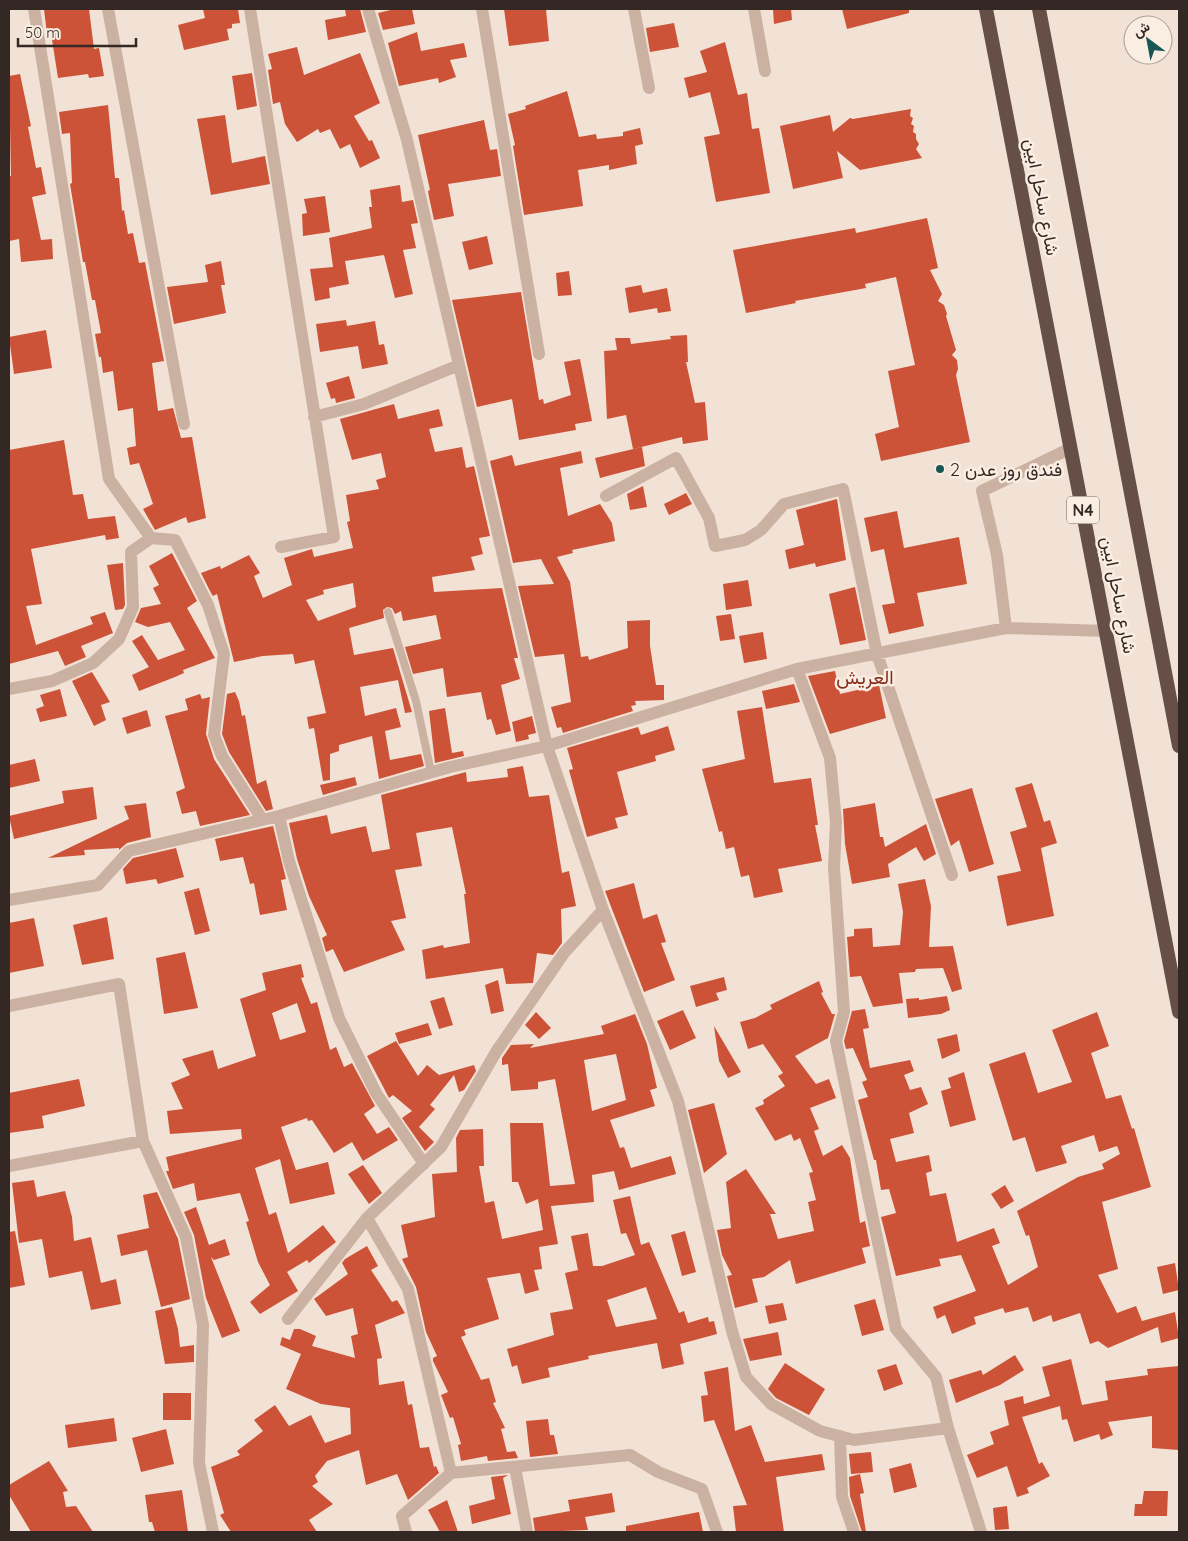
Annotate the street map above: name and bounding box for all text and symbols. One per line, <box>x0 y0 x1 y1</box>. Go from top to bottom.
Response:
scale bar <box>18 15 135 47</box>
north arrow <box>1123 15 1173 65</box>
text: ش <box>1129 17 1153 41</box>
text: 50 m <box>25 23 60 42</box>
street label: شارع ساحل ابين <box>1018 137 1065 258</box>
place label: فندق روز عدن 2 <box>950 458 1062 481</box>
marker: فندق روز عدن 2 <box>934 463 946 475</box>
road number: N4 <box>1067 496 1099 524</box>
street label: شارع ساحل ابين <box>1095 535 1142 656</box>
district label: العريش <box>836 665 894 689</box>

